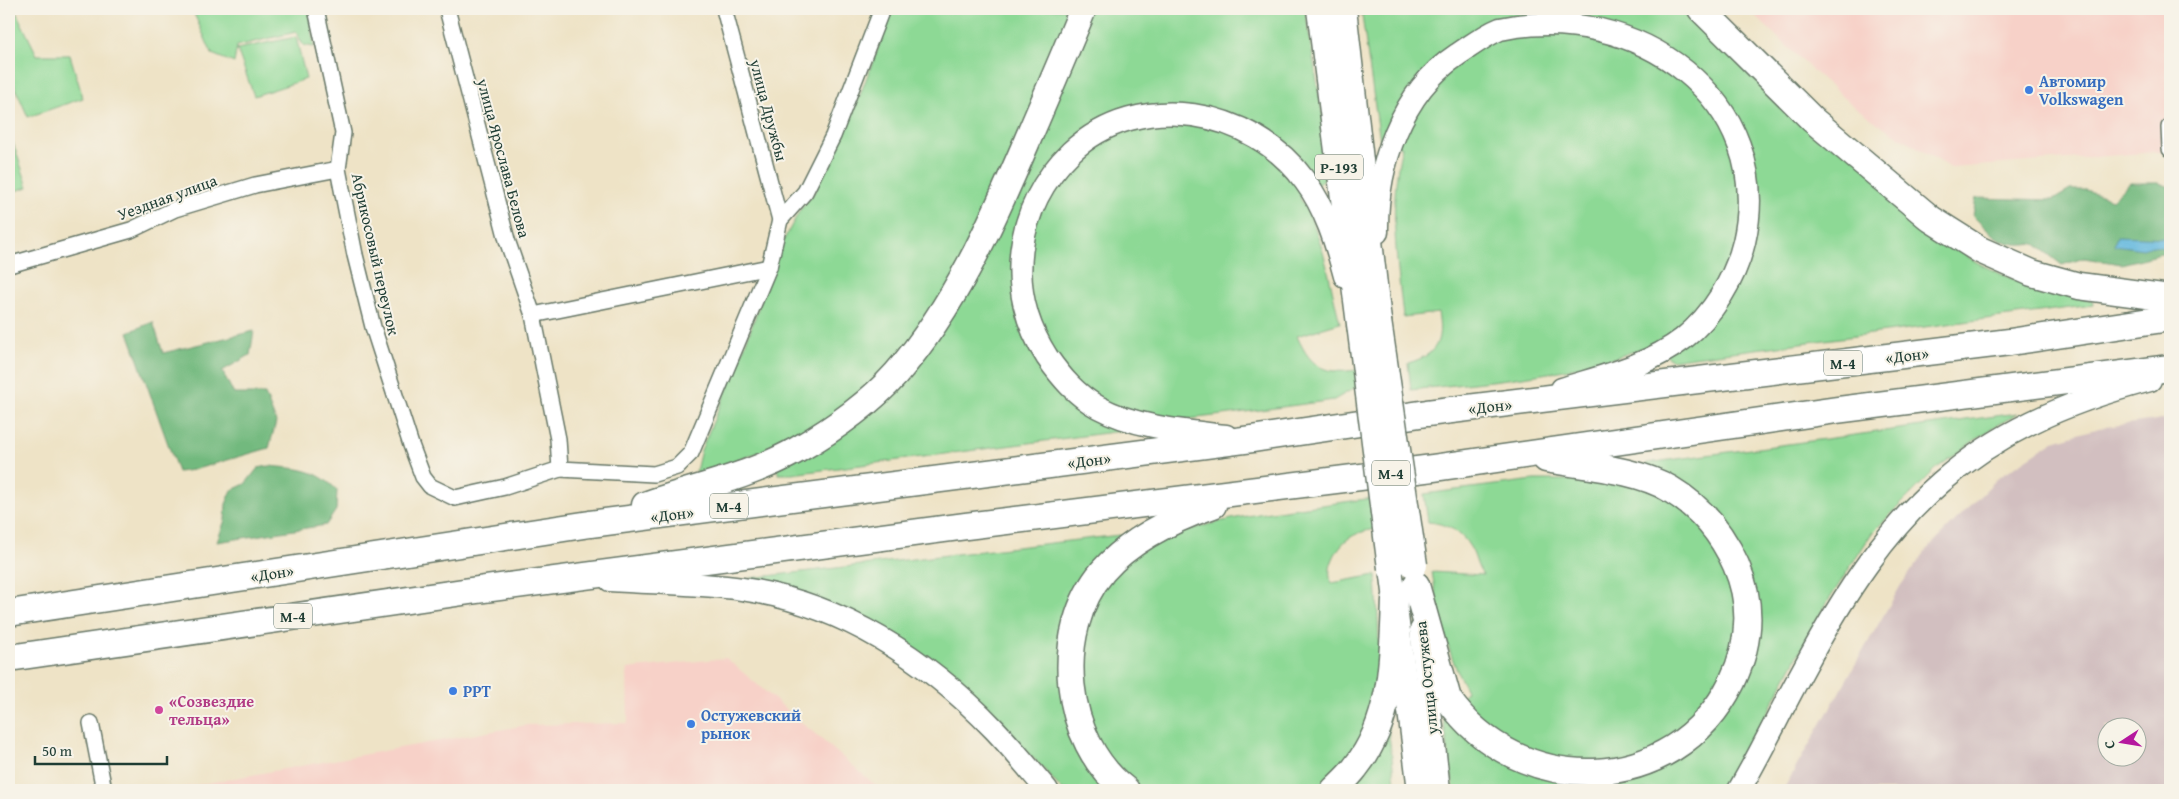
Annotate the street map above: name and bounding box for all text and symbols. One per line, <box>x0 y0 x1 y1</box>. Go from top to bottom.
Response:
street label: улица Дружбы <box>744 55 794 164</box>
place label: Автомир Volkswagen <box>2039 69 2124 111</box>
street label: улица Ярослава Белова <box>471 75 537 241</box>
marker: Автомир Volkswagen <box>2023 84 2035 96</box>
road number: Р-193 <box>1315 154 1363 180</box>
street label: Уездная улица <box>114 168 221 226</box>
street label: Абрикосовый переулок <box>346 170 407 338</box>
street label: «Дон» <box>1884 340 1930 370</box>
road number: М-4 <box>1824 350 1862 376</box>
street label: «Дон» <box>1467 392 1513 420</box>
street label: «Дон» <box>1066 445 1112 475</box>
road number: М-4 <box>1372 460 1410 486</box>
road number: М-4 <box>710 494 748 518</box>
street label: «Дон» <box>649 499 695 529</box>
street label: «Дон» <box>249 558 295 588</box>
road number: М-4 <box>274 604 312 628</box>
street label: улица Остужева <box>1408 620 1444 737</box>
place label: РРТ <box>463 679 492 703</box>
marker: РРТ <box>447 685 459 697</box>
place label: «Созвездие тельца» <box>169 689 254 731</box>
place label: Остужевский рынок <box>701 703 801 745</box>
marker: «Созвездие тельца» <box>153 704 165 716</box>
north arrow <box>2096 716 2146 766</box>
marker: Остужевский рынок <box>685 718 697 730</box>
scale bar <box>35 734 168 766</box>
text: С <box>2099 739 2120 751</box>
text: 50 m <box>42 740 73 761</box>

